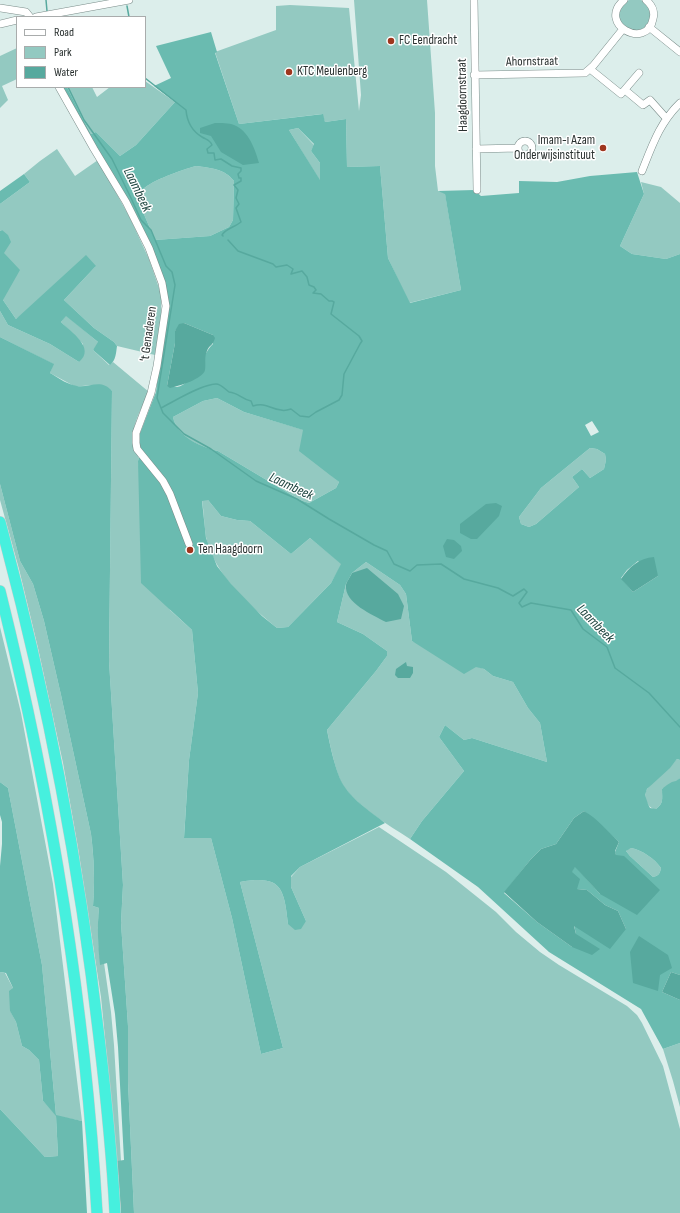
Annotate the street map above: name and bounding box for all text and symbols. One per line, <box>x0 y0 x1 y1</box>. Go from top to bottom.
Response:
legend <box>16 16 146 88</box>
text: Road <box>54 25 74 40</box>
place label: FC Eendracht <box>399 33 457 49</box>
marker: FC Eendracht <box>386 36 396 46</box>
text: Park <box>54 45 72 60</box>
street label: Ahornstraat <box>506 54 558 70</box>
street label: Haagdoornstraat <box>455 58 471 132</box>
place label: KTC Meulenberg <box>297 64 367 80</box>
text: Water <box>54 65 78 80</box>
marker: KTC Meulenberg <box>284 67 294 77</box>
place label: Imam-ı Azam Onderwijsinstituut <box>514 133 595 164</box>
marker: Imam-ı Azam Onderwijsinstituut <box>598 143 608 153</box>
water label: Laambeek <box>119 165 155 215</box>
street label: 't Genaderen <box>137 306 161 362</box>
water label: Laambeek <box>266 469 316 505</box>
place label: Ten Haagdoorn <box>198 542 263 558</box>
marker: Ten Haagdoorn <box>185 545 195 555</box>
water label: Laambeek <box>573 601 617 647</box>

